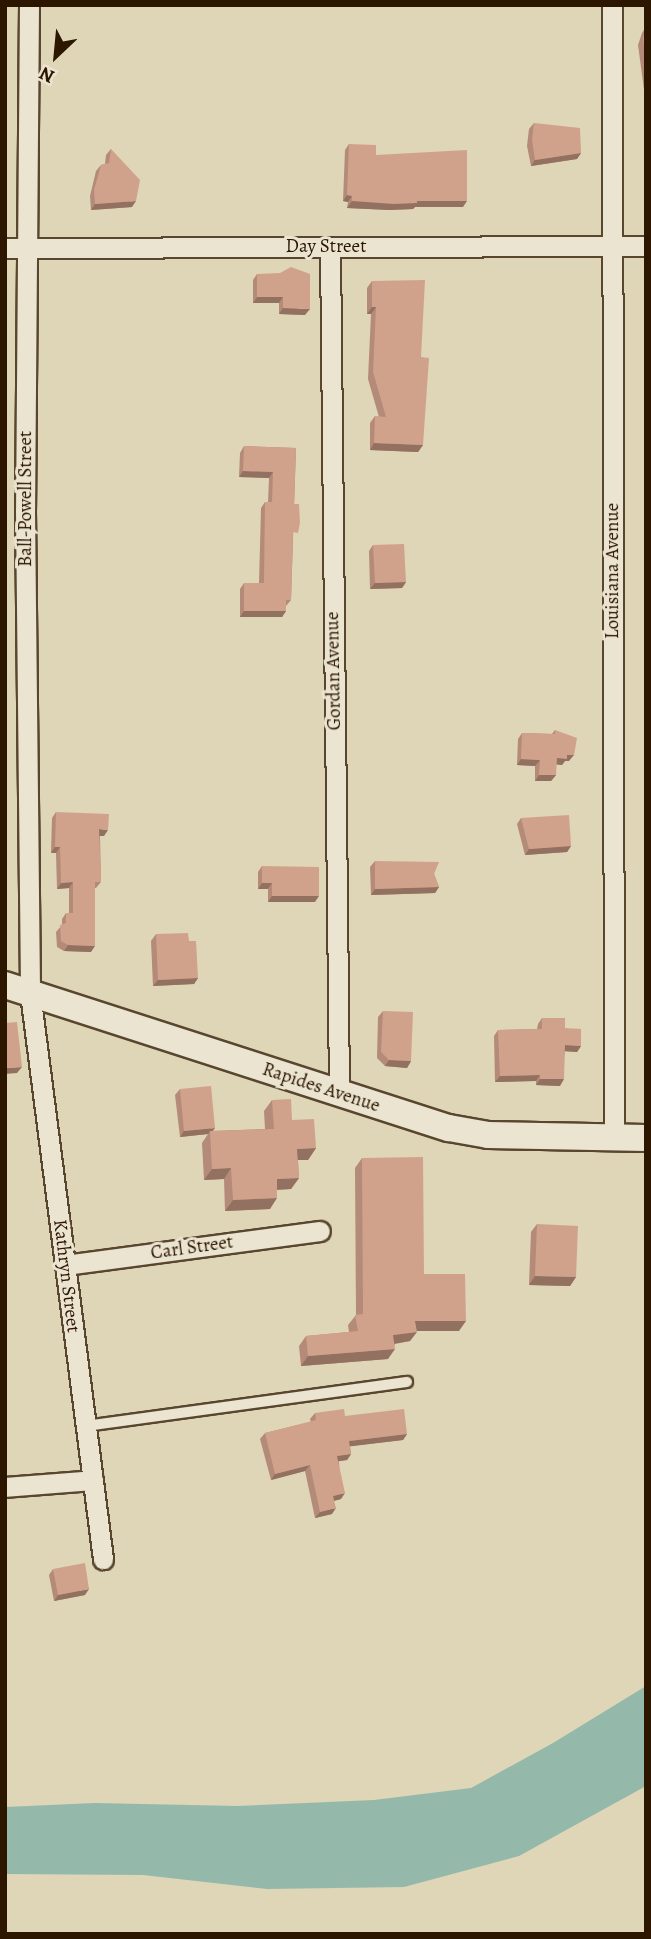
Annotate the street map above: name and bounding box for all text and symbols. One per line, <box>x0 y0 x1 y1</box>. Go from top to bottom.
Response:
north arrow <box>21 21 91 91</box>
text: N <box>35 60 59 90</box>
street label: Day Street <box>286 236 366 258</box>
street label: Ball-Powell Street <box>15 431 37 567</box>
street label: Louisiana Avenue <box>602 503 624 639</box>
street label: Gordan Avenue <box>322 611 346 731</box>
street label: Rapides Avenue <box>259 1058 383 1118</box>
street label: Kathryn Street <box>48 1218 84 1334</box>
street label: Carl Street <box>149 1231 235 1265</box>

